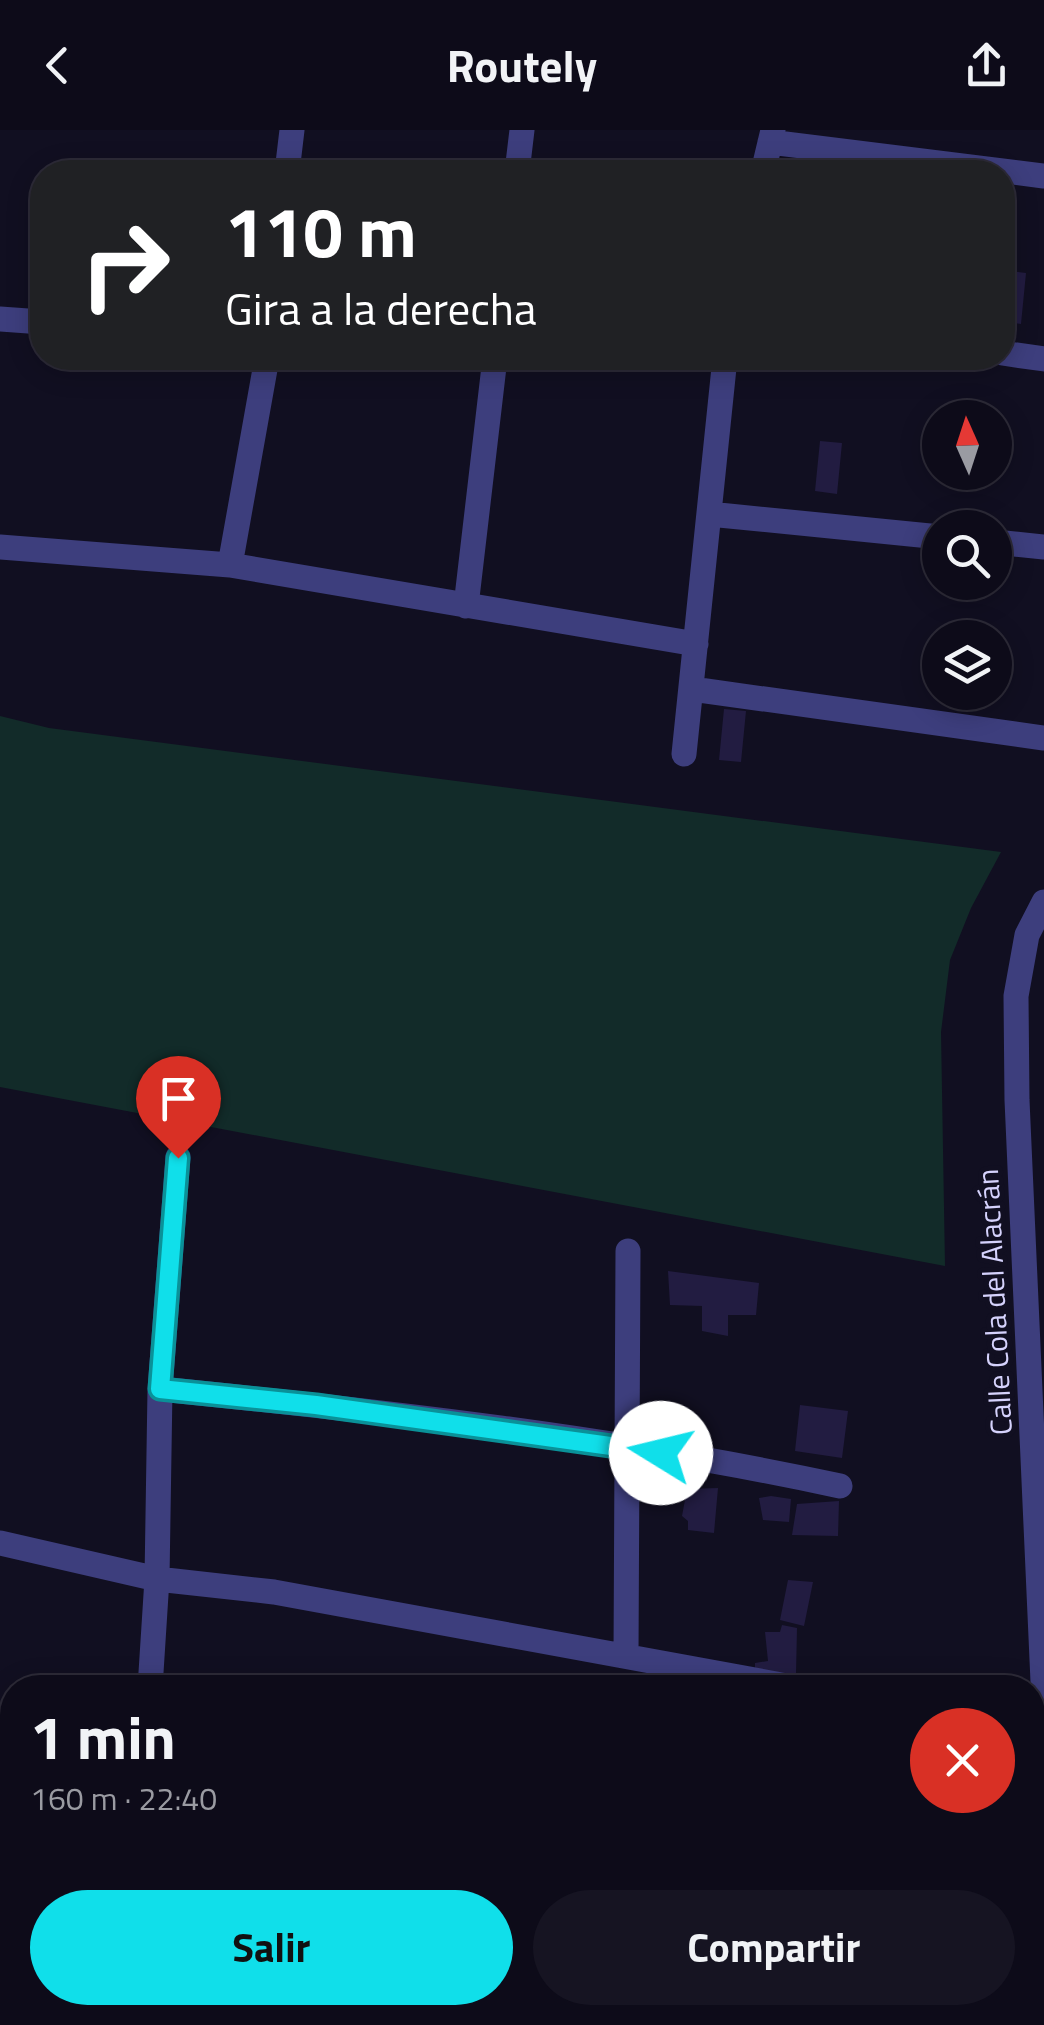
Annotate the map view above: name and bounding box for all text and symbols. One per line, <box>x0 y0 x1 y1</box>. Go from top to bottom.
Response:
text: Routely <box>447 31 597 99</box>
icon: back <box>30 38 85 93</box>
icon: share <box>959 38 1014 93</box>
text: 110 m <box>225 178 417 284</box>
icon: right <box>60 200 190 330</box>
text: Gira a la derecha <box>225 274 537 342</box>
north arrow <box>922 400 1012 490</box>
map controls <box>922 400 1012 710</box>
button: search <box>922 510 1012 600</box>
button: layers <box>922 620 1012 710</box>
pin <box>136 1056 221 1159</box>
icon: arrive <box>151 1071 206 1126</box>
street label: Calle Cola del Alacrán <box>964 1168 1024 1436</box>
position arrow <box>609 1401 713 1505</box>
text: 1 min <box>30 1691 176 1782</box>
button: close <box>910 1708 1015 1813</box>
text: 160 m · 22:40 <box>30 1774 217 1822</box>
button: Salir <box>30 1890 513 2005</box>
button: Compartir <box>533 1890 1015 2005</box>

